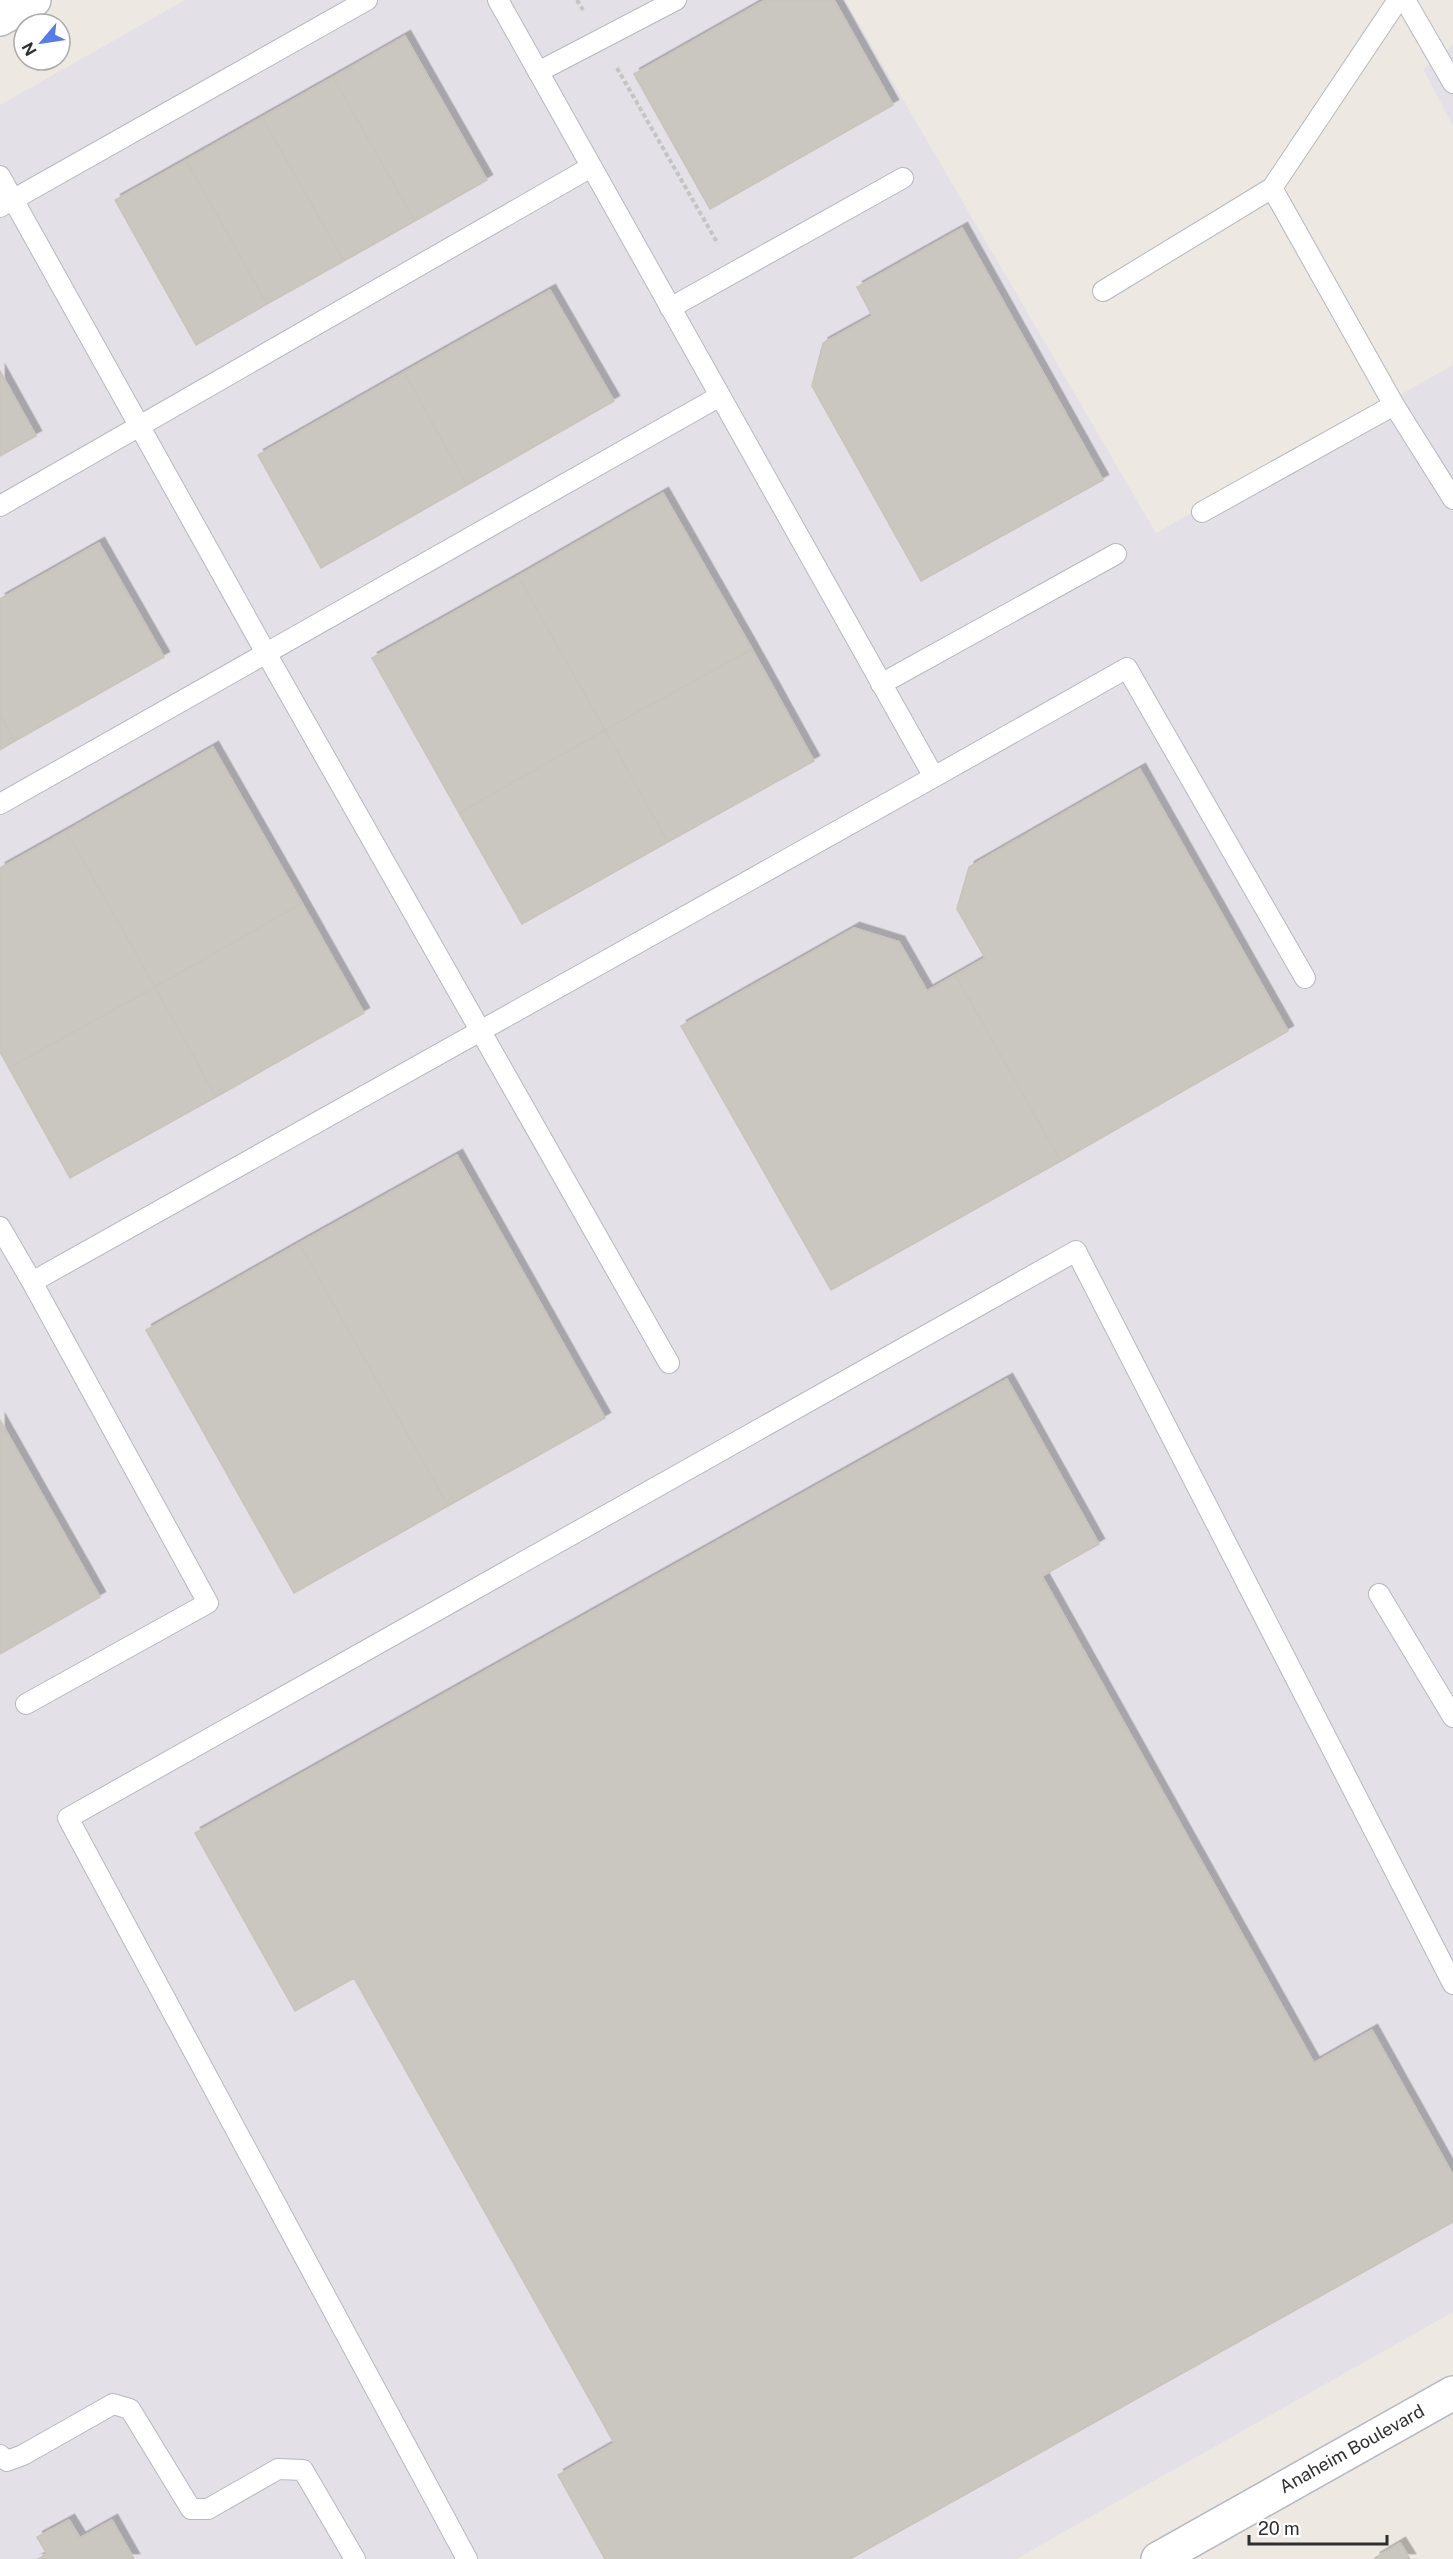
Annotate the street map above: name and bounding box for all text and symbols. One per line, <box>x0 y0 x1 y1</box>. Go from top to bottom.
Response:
north arrow <box>12 12 72 72</box>
text: N <box>18 39 41 59</box>
street label: Anaheim Boulevard <box>1276 2400 1428 2497</box>
scale bar <box>1249 2508 1387 2546</box>
text: 20 m <box>1258 2518 1300 2539</box>

